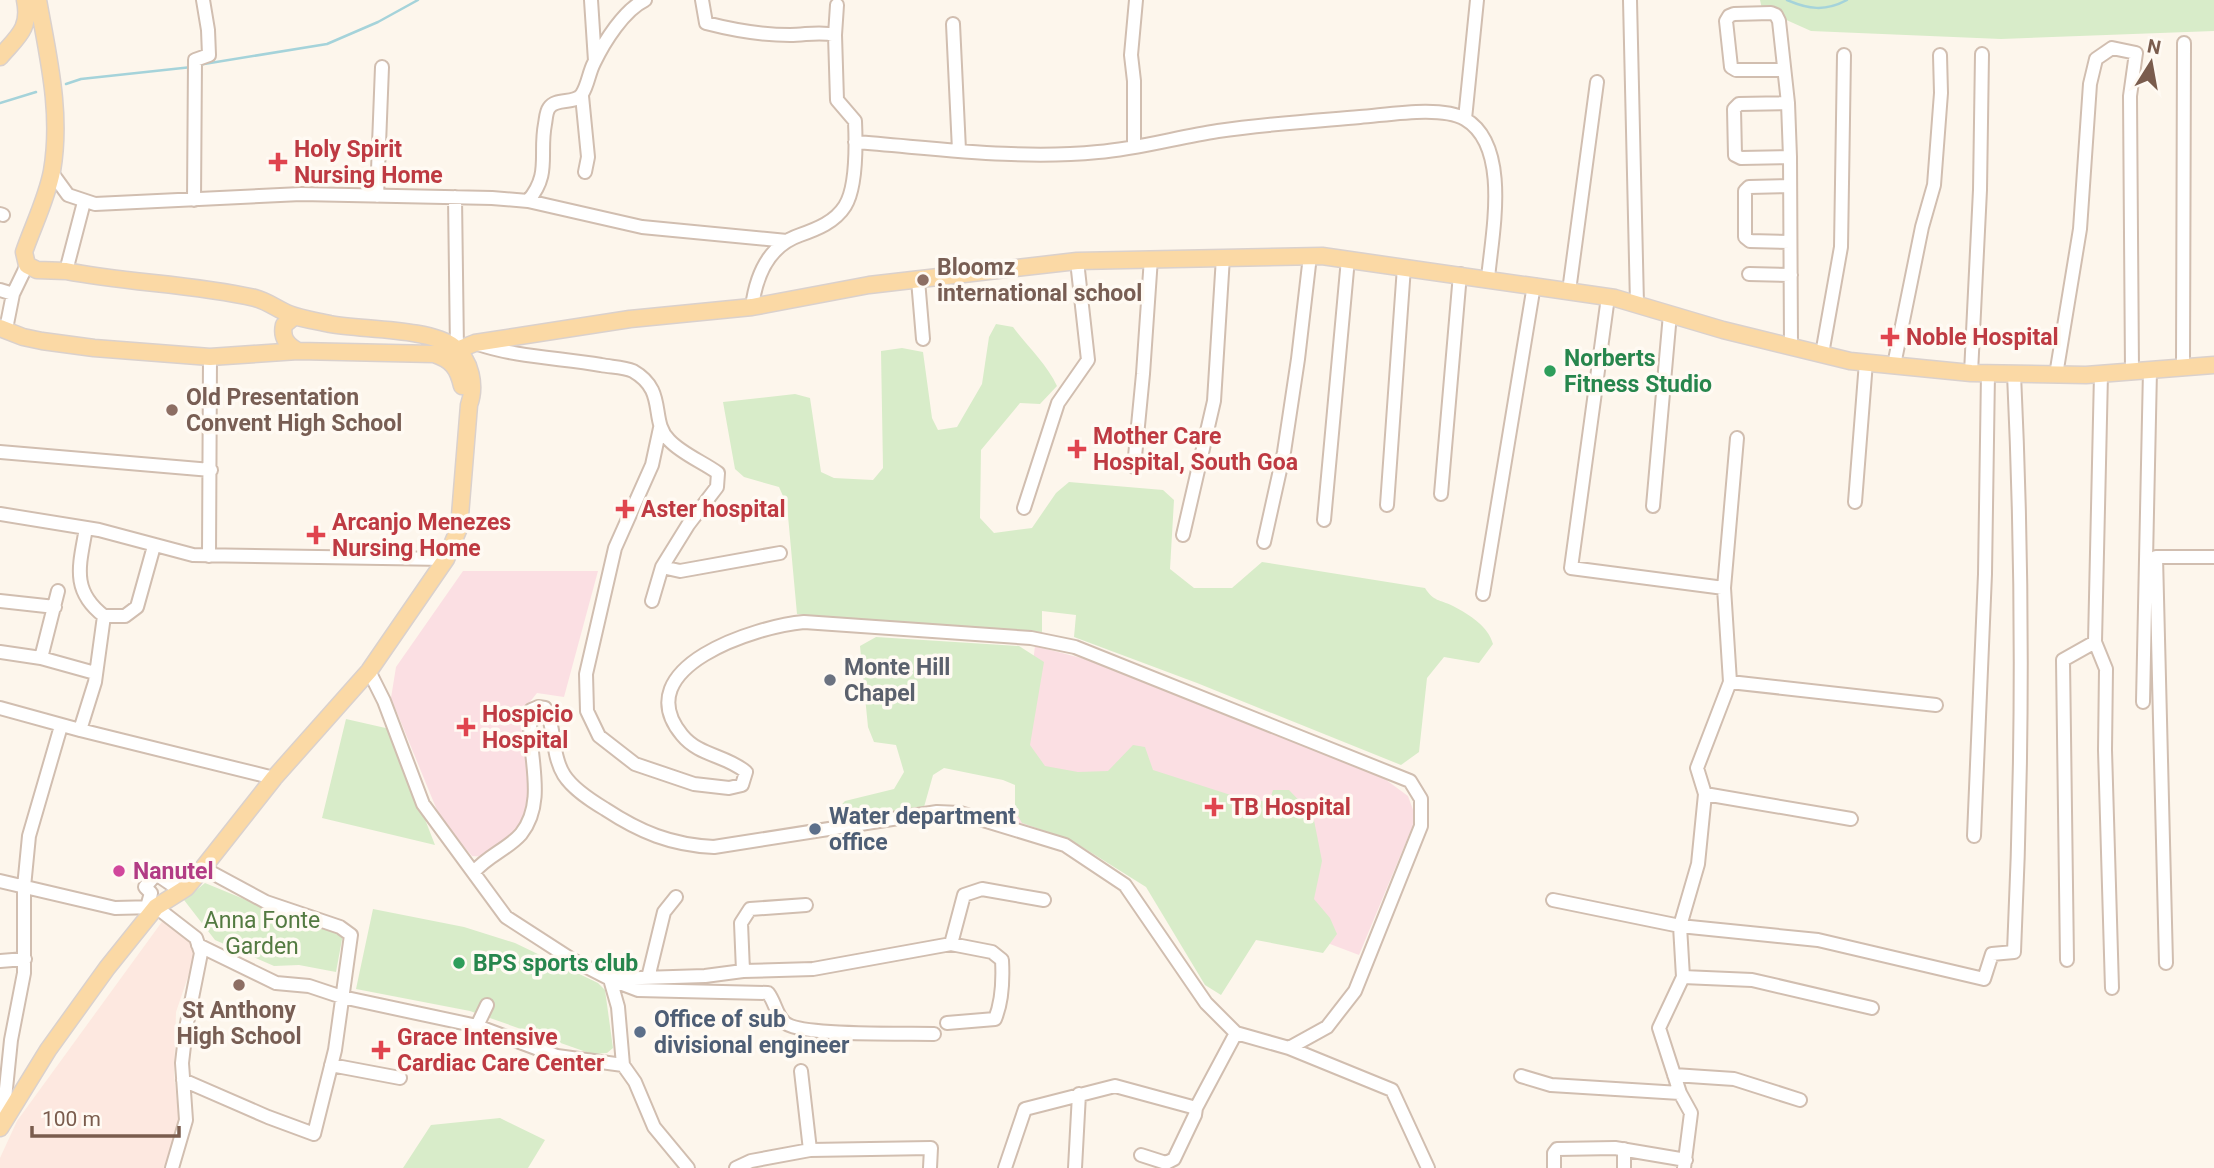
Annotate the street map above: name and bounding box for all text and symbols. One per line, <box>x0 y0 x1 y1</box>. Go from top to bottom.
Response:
north arrow <box>2116 28 2186 98</box>
text: N <box>2145 34 2163 59</box>
place label: Holy Spirit Nursing Home <box>294 136 443 189</box>
marker: Holy Spirit Nursing Home <box>268 152 288 172</box>
place label: Bloomz international school <box>937 254 1142 307</box>
marker: Bloomz international school <box>915 272 931 288</box>
place label: Noble Hospital <box>1906 324 2059 351</box>
marker: Noble Hospital <box>1880 327 1900 347</box>
place label: Norberts Fitness Studio <box>1564 345 1712 398</box>
marker: Norberts Fitness Studio <box>1542 363 1558 379</box>
place label: Old Presentation Convent High School <box>186 384 402 437</box>
marker: Old Presentation Convent High School <box>164 402 180 418</box>
place label: Mother Care Hospital, South Goa <box>1093 423 1298 476</box>
marker: Mother Care Hospital, South Goa <box>1067 439 1087 459</box>
place label: Aster hospital <box>641 496 786 523</box>
marker: Aster hospital <box>615 499 635 519</box>
place label: Arcanjo Menezes Nursing Home <box>332 509 511 562</box>
marker: Arcanjo Menezes Nursing Home <box>306 525 326 545</box>
place label: Monte Hill Chapel <box>844 654 950 707</box>
marker: Monte Hill Chapel <box>822 672 838 688</box>
place label: Hospicio Hospital <box>482 701 573 754</box>
marker: Hospicio Hospital <box>456 717 476 737</box>
place label: TB Hospital <box>1230 794 1351 821</box>
marker: TB Hospital <box>1204 797 1224 817</box>
place label: Water department office <box>829 803 1016 856</box>
marker: Water department office <box>807 821 823 837</box>
place label: Nanutel <box>133 858 214 885</box>
marker: Nanutel <box>111 863 127 879</box>
park label: Anna Fonte Garden <box>204 907 320 960</box>
place label: BPS sports club <box>473 950 638 977</box>
marker: BPS sports club <box>451 955 467 971</box>
marker: St Anthony High School <box>231 977 247 993</box>
place label: St Anthony High School <box>176 997 302 1050</box>
place label: Office of sub divisional engineer <box>654 1006 850 1059</box>
place label: Grace Intensive Cardiac Care Center <box>397 1024 605 1077</box>
marker: Office of sub divisional engineer <box>632 1024 648 1040</box>
marker: Grace Intensive Cardiac Care Center <box>371 1040 391 1060</box>
scale bar <box>32 1094 178 1138</box>
text: 100 m <box>42 1107 101 1131</box>

